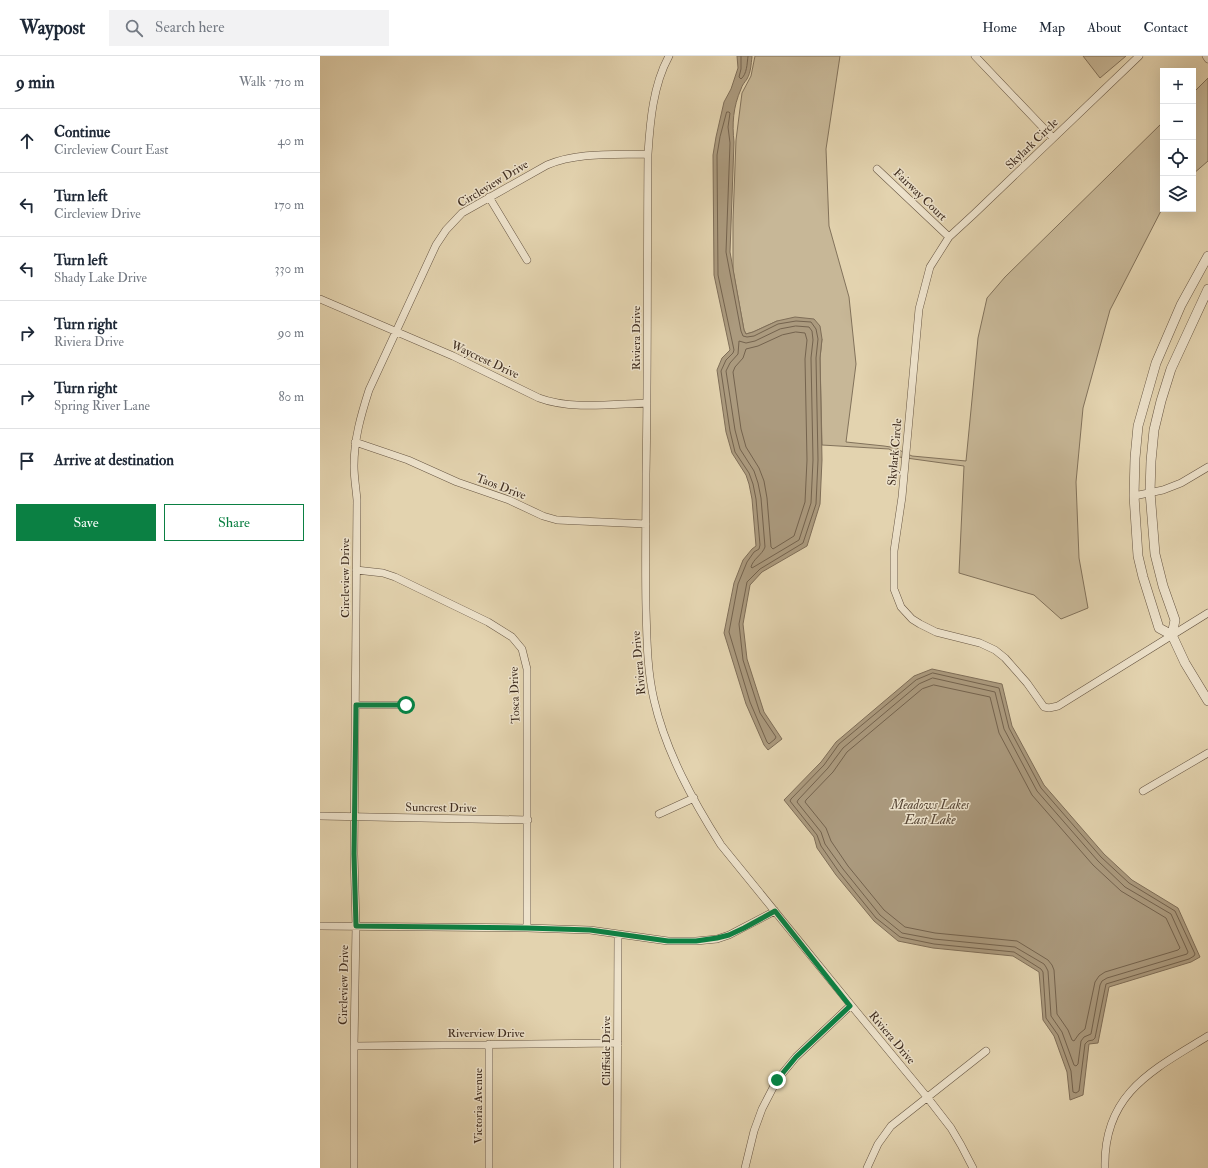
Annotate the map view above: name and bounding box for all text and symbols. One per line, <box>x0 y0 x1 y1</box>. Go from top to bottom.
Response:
search box <box>109 10 389 46</box>
text: Waypost <box>20 16 85 40</box>
icon: search <box>123 17 145 39</box>
text: Search here <box>155 18 224 37</box>
text: Home <box>982 19 1017 36</box>
text: Map <box>1039 19 1065 36</box>
text: About <box>1087 19 1121 36</box>
text: Contact <box>1143 19 1188 36</box>
map controls <box>1160 68 1196 212</box>
button: + <box>1160 68 1196 104</box>
text: 9 min <box>16 72 55 93</box>
text: Walk · 710 m <box>239 74 304 90</box>
button: − <box>1160 104 1196 140</box>
street label: Skylark Circle <box>1002 115 1062 173</box>
text: Continue <box>54 123 110 142</box>
icon: ahead <box>16 130 38 152</box>
text: 40 m <box>278 133 304 149</box>
button: locate <box>1160 140 1196 176</box>
text: Circleview Court East <box>54 142 169 158</box>
street label: Circleview Drive <box>455 157 531 211</box>
street label: Fairway Court <box>890 166 950 224</box>
button: layers <box>1160 176 1196 212</box>
text: Turn left <box>54 187 108 206</box>
icon: left <box>16 194 38 216</box>
text: 170 m <box>274 197 304 213</box>
text: Circleview Drive <box>54 206 141 222</box>
text: Turn left <box>54 251 108 270</box>
icon: left <box>16 258 38 280</box>
text: 330 m <box>275 261 304 277</box>
text: Shady Lake Drive <box>54 270 147 286</box>
street label: Riviera Drive <box>629 306 644 370</box>
text: Turn right <box>54 315 117 334</box>
icon: right <box>16 322 38 344</box>
text: 90 m <box>278 325 304 341</box>
text: Riviera Drive <box>54 334 124 350</box>
street label: Waycrest Drive <box>448 337 521 382</box>
text: Turn right <box>54 379 117 398</box>
icon: right <box>16 386 38 408</box>
text: 80 m <box>278 389 304 405</box>
text: Spring River Lane <box>54 398 150 414</box>
street label: Skylark Circle <box>885 418 905 486</box>
icon: arrive <box>16 450 38 472</box>
text: Arrive at destination <box>54 451 174 470</box>
street label: Taos Drive <box>474 471 528 503</box>
button: Save <box>16 504 156 541</box>
button: Share <box>164 504 304 541</box>
street label: Circleview Drive <box>338 538 353 618</box>
street label: Riviera Drive <box>629 630 649 696</box>
street label: Tosca Drive <box>507 666 523 724</box>
route start <box>397 696 415 714</box>
water label: Meadows Lakes East Lake <box>890 797 970 828</box>
street label: Suncrest Drive <box>405 800 477 816</box>
street label: Circleview Drive <box>336 945 352 1025</box>
street label: Riviera Drive <box>866 1008 918 1068</box>
street label: Cliffside Drive <box>599 1016 614 1086</box>
street label: Riverview Drive <box>447 1026 525 1041</box>
street label: Victoria Avenue <box>471 1068 486 1144</box>
route end <box>768 1071 786 1089</box>

